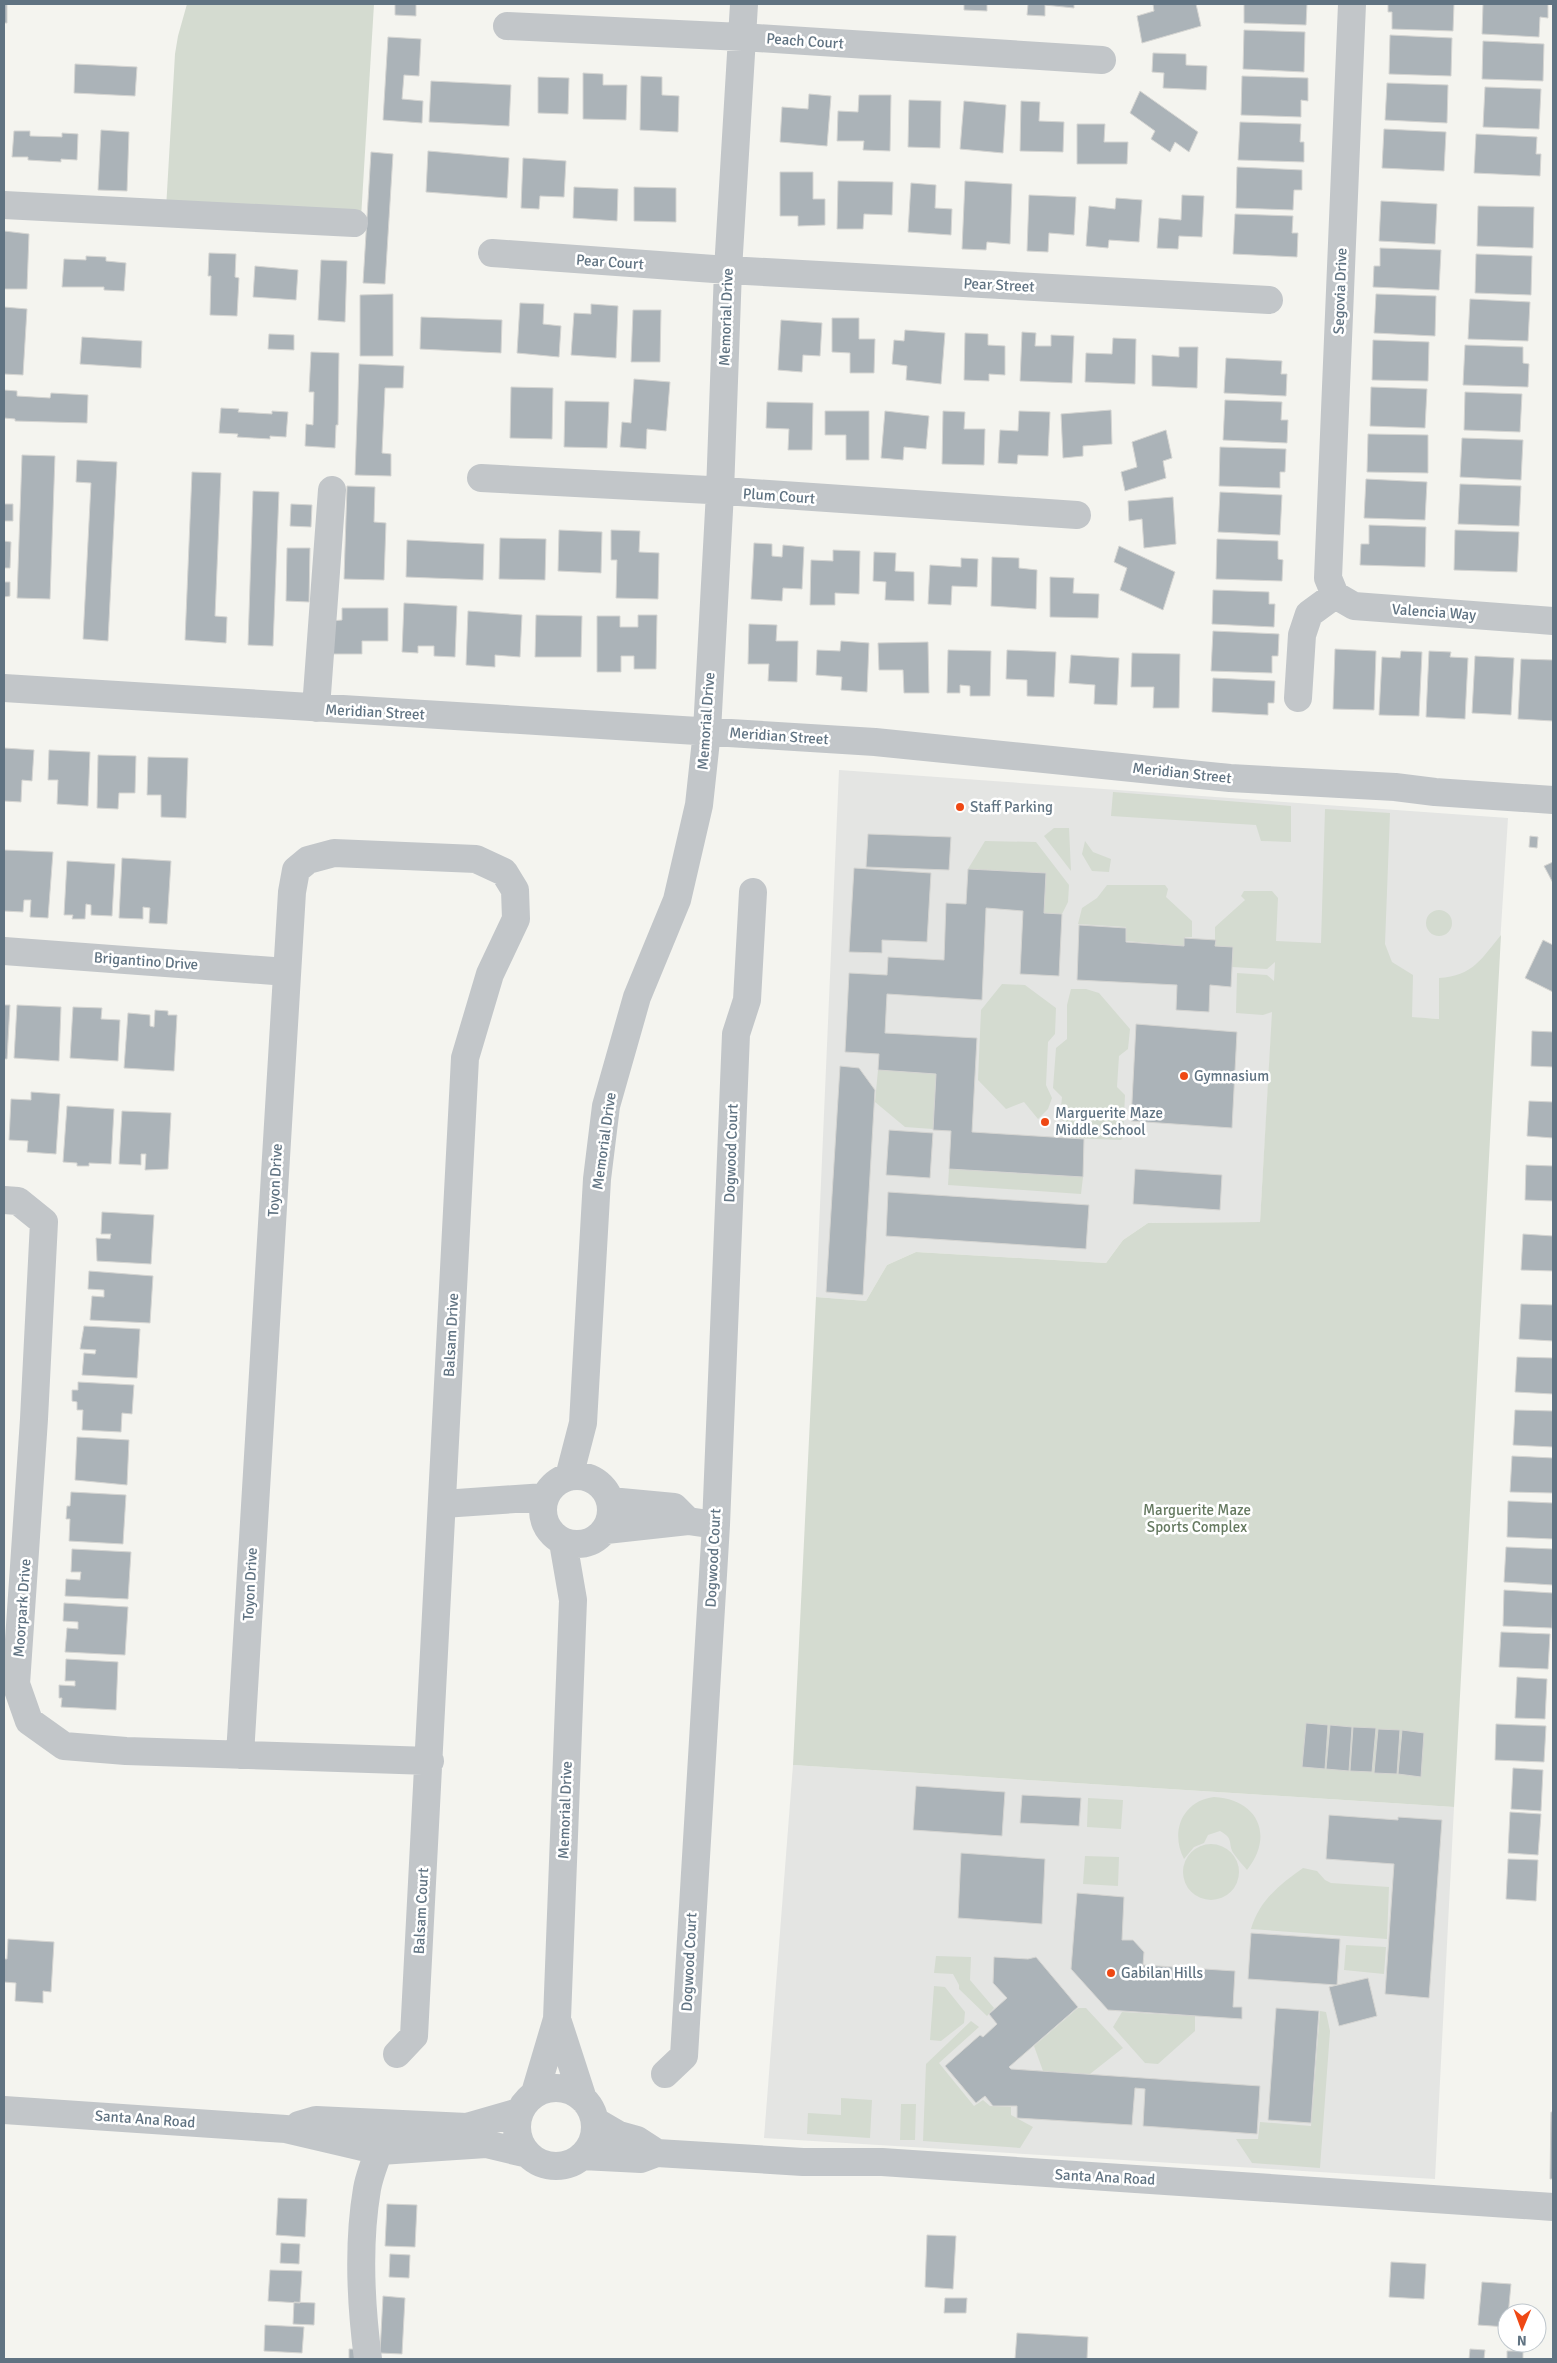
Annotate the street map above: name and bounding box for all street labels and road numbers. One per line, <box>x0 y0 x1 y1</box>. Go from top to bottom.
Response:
street label: Peach Court <box>766 29 844 53</box>
street label: Segovia Drive <box>1329 247 1351 335</box>
street label: Pear Court <box>575 251 645 273</box>
street label: Memorial Drive <box>715 268 737 366</box>
street label: Pear Street <box>963 274 1035 296</box>
street label: Plum Court <box>742 485 816 507</box>
street label: Valencia Way <box>1391 600 1477 624</box>
street label: Memorial Drive <box>694 671 718 771</box>
street label: Meridian Street <box>325 700 425 724</box>
street label: Meridian Street <box>729 724 829 748</box>
street label: Meridian Street <box>1132 759 1232 787</box>
street label: Brigantino Drive <box>93 948 199 974</box>
street label: Memorial Drive <box>588 1091 620 1191</box>
street label: Dogwood Court <box>720 1103 742 1203</box>
street label: Toyon Drive <box>264 1143 286 1217</box>
street label: Balsam Drive <box>440 1293 462 1377</box>
street label: Dogwood Court <box>701 1508 725 1608</box>
street label: Toyon Drive <box>239 1547 261 1621</box>
street label: Moorpark Drive <box>10 1558 34 1658</box>
street label: Memorial Drive <box>554 1761 576 1859</box>
street label: Balsam Court <box>410 1867 432 1955</box>
street label: Dogwood Court <box>677 1912 701 2012</box>
street label: Santa Ana Road <box>94 2107 196 2131</box>
street label: Santa Ana Road <box>1054 2165 1156 2189</box>

